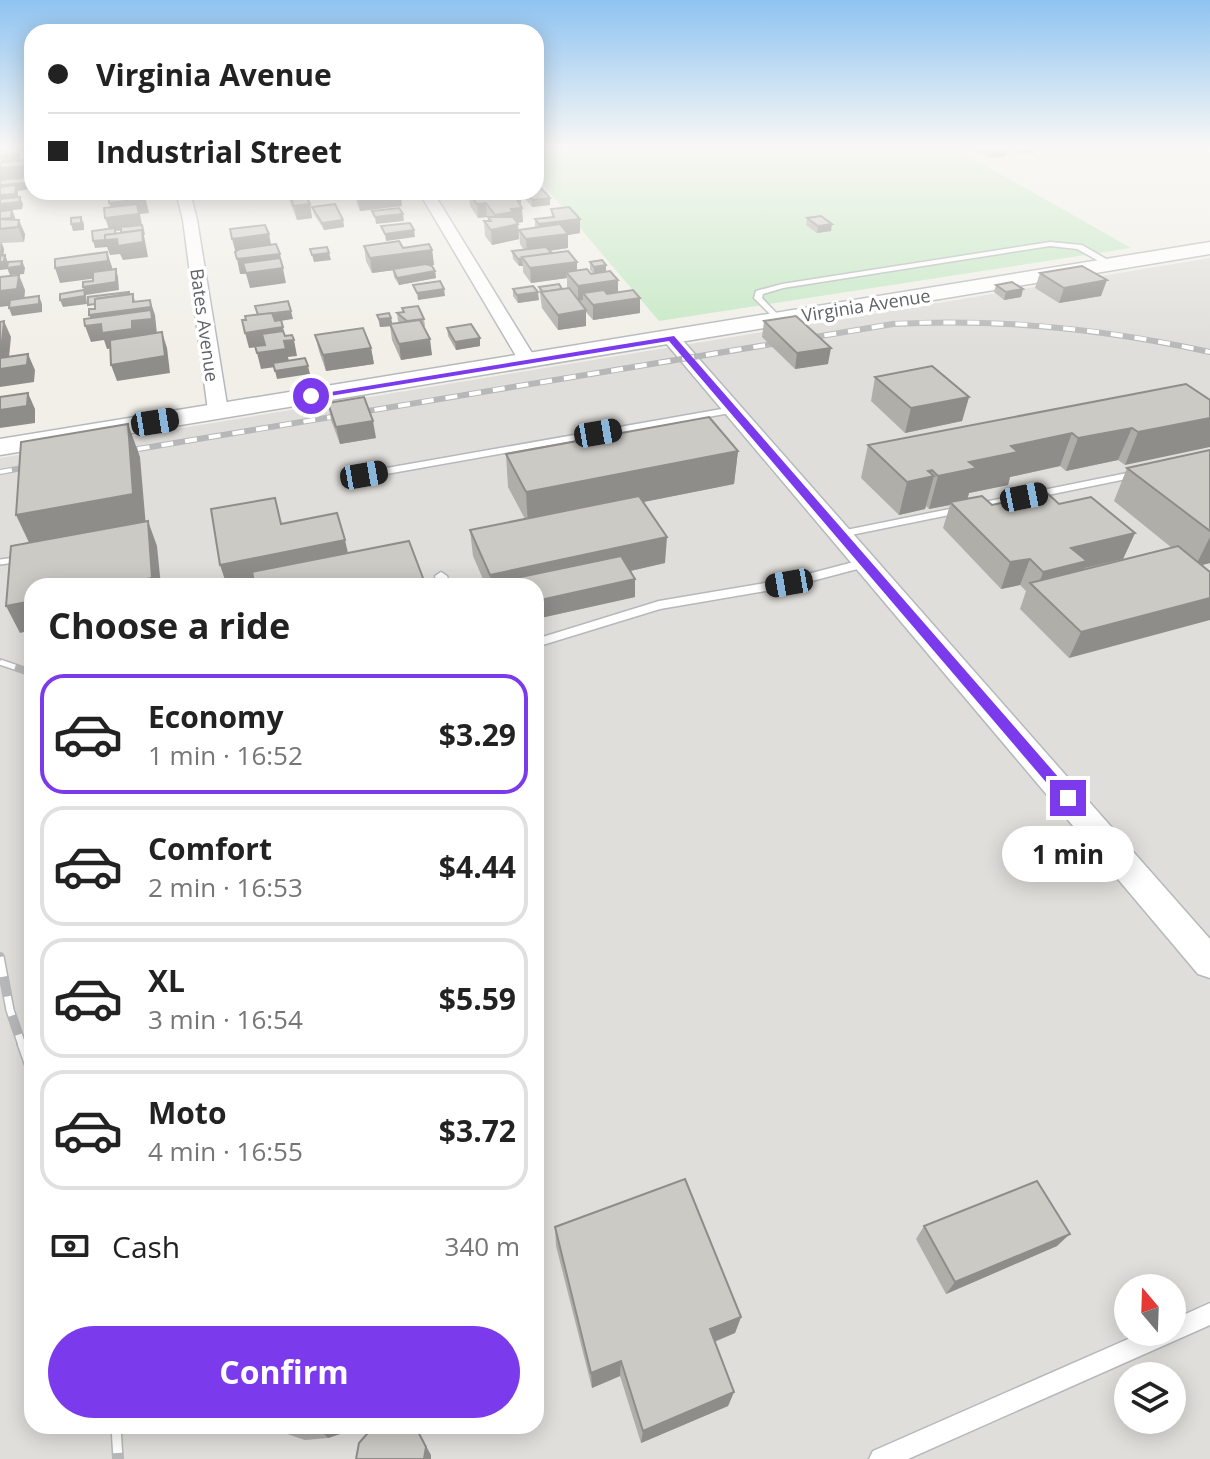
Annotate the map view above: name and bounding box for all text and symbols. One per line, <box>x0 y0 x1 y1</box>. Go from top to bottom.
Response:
text: Virginia Avenue <box>96 54 332 95</box>
text: Industrial Street <box>96 131 342 172</box>
street label: Bates Avenue <box>185 267 225 383</box>
street label: Virginia Avenue <box>800 283 932 327</box>
route start <box>293 378 329 414</box>
car <box>129 406 181 438</box>
car <box>572 417 624 449</box>
car <box>338 459 390 491</box>
car <box>998 481 1050 513</box>
car <box>763 567 815 599</box>
text: Choose a ride <box>48 601 290 650</box>
text: Economy <box>148 696 284 737</box>
icon: car <box>52 698 124 770</box>
text: $3.29 <box>439 714 516 755</box>
text: 1 min · 16:52 <box>148 737 303 773</box>
route end <box>1050 780 1086 816</box>
callout: 1 min <box>1002 826 1134 882</box>
text: Comfort <box>148 828 272 869</box>
icon: car <box>52 830 124 902</box>
text: 1 min <box>1032 836 1104 872</box>
text: $4.44 <box>439 846 516 887</box>
text: 2 min · 16:53 <box>148 869 303 905</box>
text: XL <box>148 960 185 1001</box>
icon: car <box>52 962 124 1034</box>
text: $5.59 <box>439 978 516 1019</box>
text: 3 min · 16:54 <box>148 1001 303 1037</box>
text: Moto <box>148 1092 226 1133</box>
icon: car <box>52 1094 124 1166</box>
text: $3.72 <box>439 1110 516 1151</box>
text: 4 min · 16:55 <box>148 1133 303 1169</box>
icon: cash <box>48 1224 92 1268</box>
text: Cash <box>112 1226 180 1267</box>
text: 340 m <box>445 1228 520 1264</box>
north arrow <box>1114 1274 1186 1346</box>
map controls <box>1114 1274 1186 1434</box>
button: Confirm <box>48 1326 520 1418</box>
button: layers <box>1114 1362 1186 1434</box>

